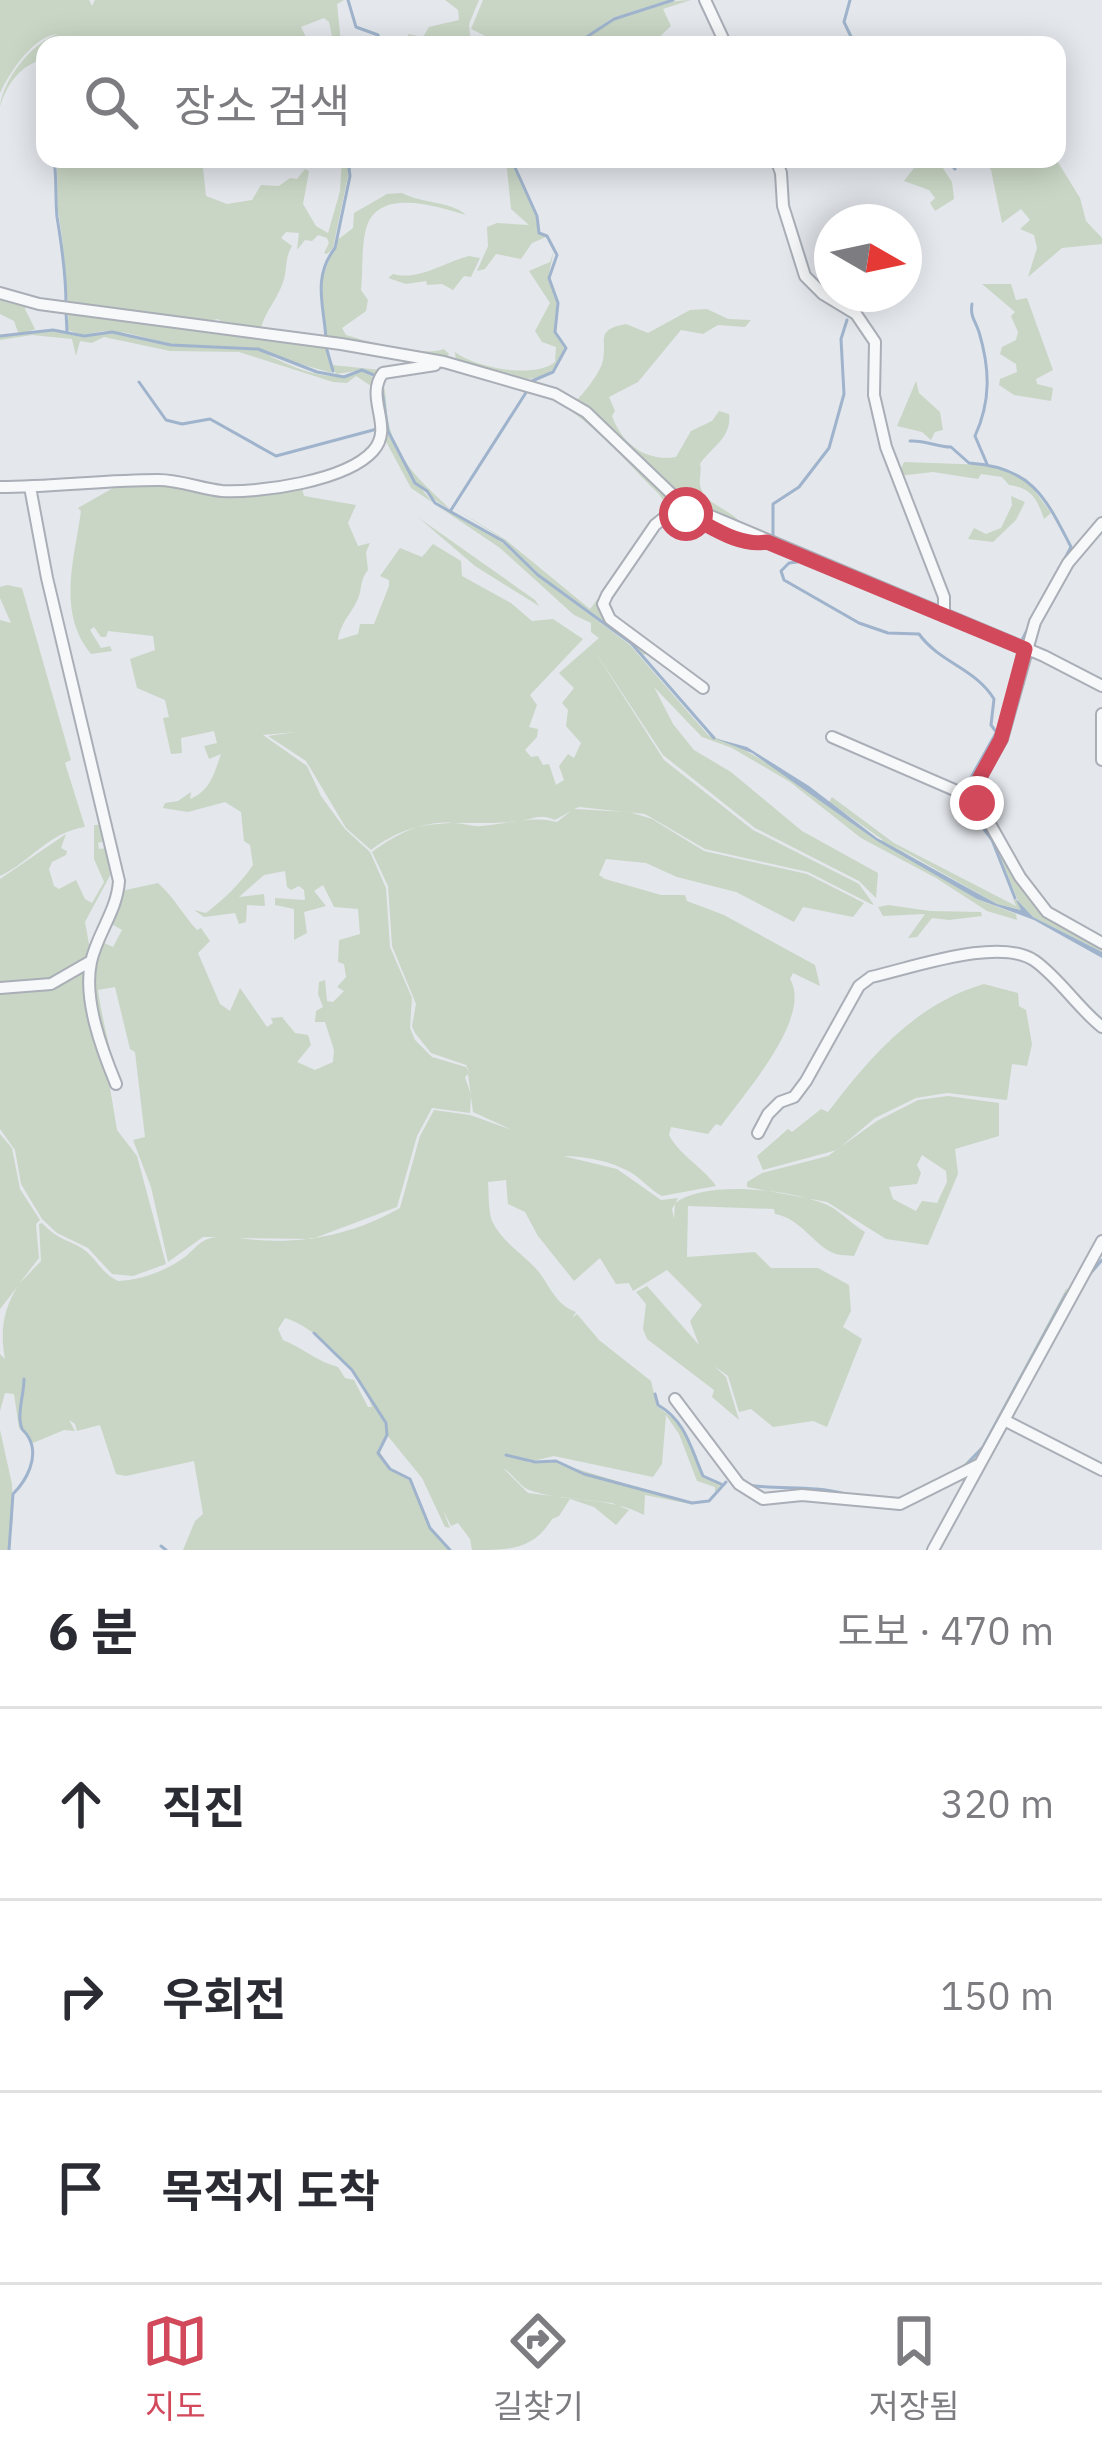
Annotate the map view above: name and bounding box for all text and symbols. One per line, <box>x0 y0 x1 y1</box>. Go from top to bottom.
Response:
search box <box>36 36 1066 168</box>
icon: search <box>78 69 144 135</box>
text: 장소 검색 <box>174 76 350 134</box>
north arrow <box>814 204 922 312</box>
route start <box>659 487 713 541</box>
route end <box>950 776 1004 830</box>
text: 6 분 <box>48 1598 138 1664</box>
text: 도보 · 470 m <box>838 1605 1054 1656</box>
icon: ahead <box>48 1771 114 1837</box>
text: 직진 <box>162 1777 245 1835</box>
text: 320 m <box>941 1778 1054 1829</box>
icon: right <box>48 1963 114 2029</box>
text: 우회전 <box>162 1969 286 2027</box>
text: 150 m <box>941 1970 1054 2021</box>
icon: arrive <box>48 2155 114 2221</box>
text: 목적지 도착 <box>162 2161 380 2219</box>
tab: 지도 <box>142 2308 208 2428</box>
tab: 길찾기 <box>493 2308 584 2428</box>
tab: 저장됨 <box>869 2308 960 2428</box>

